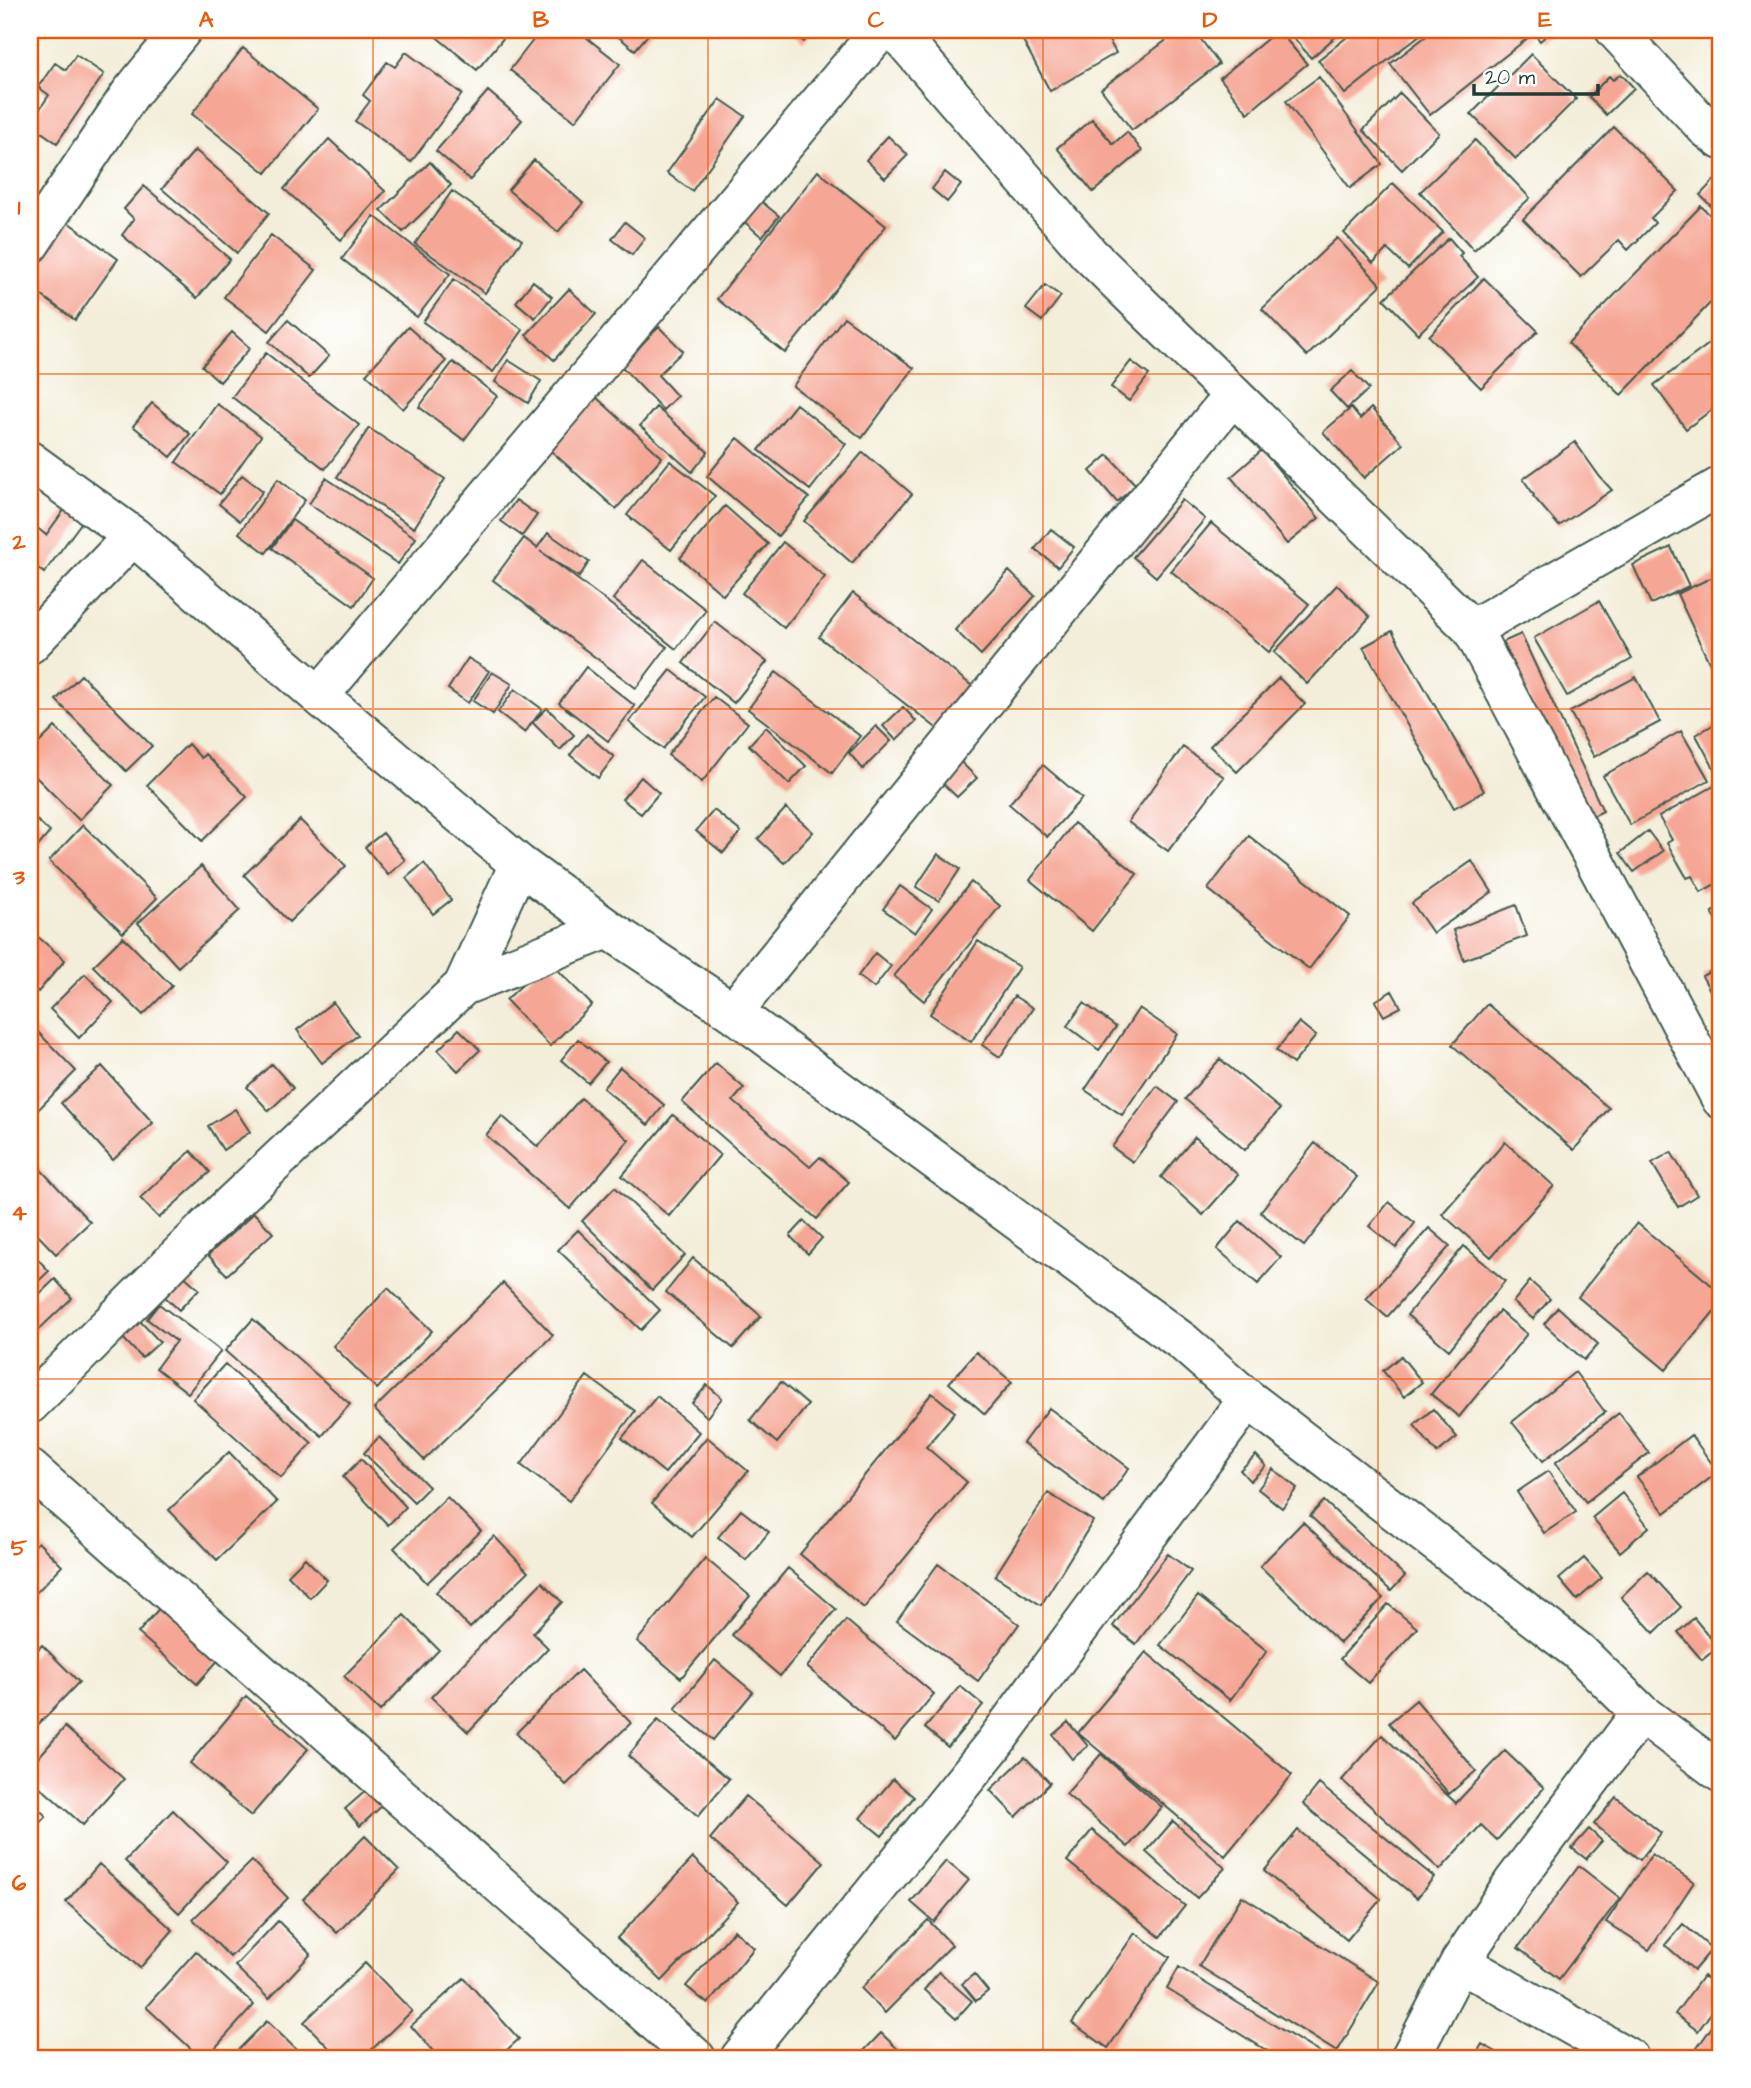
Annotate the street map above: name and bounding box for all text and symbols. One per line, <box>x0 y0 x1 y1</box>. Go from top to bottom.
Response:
text: A <box>199 4 214 36</box>
text: B <box>533 4 550 36</box>
text: C <box>868 4 885 36</box>
text: D <box>1203 4 1218 36</box>
text: E <box>1538 4 1552 36</box>
scale bar <box>1474 52 1599 96</box>
text: 20 m <box>1485 63 1536 92</box>
text: 1 <box>18 191 21 223</box>
text: 2 <box>11 526 26 558</box>
text: 3 <box>12 861 25 893</box>
text: 4 <box>11 1197 27 1229</box>
text: 5 <box>11 1532 28 1564</box>
text: 6 <box>12 1867 27 1899</box>

